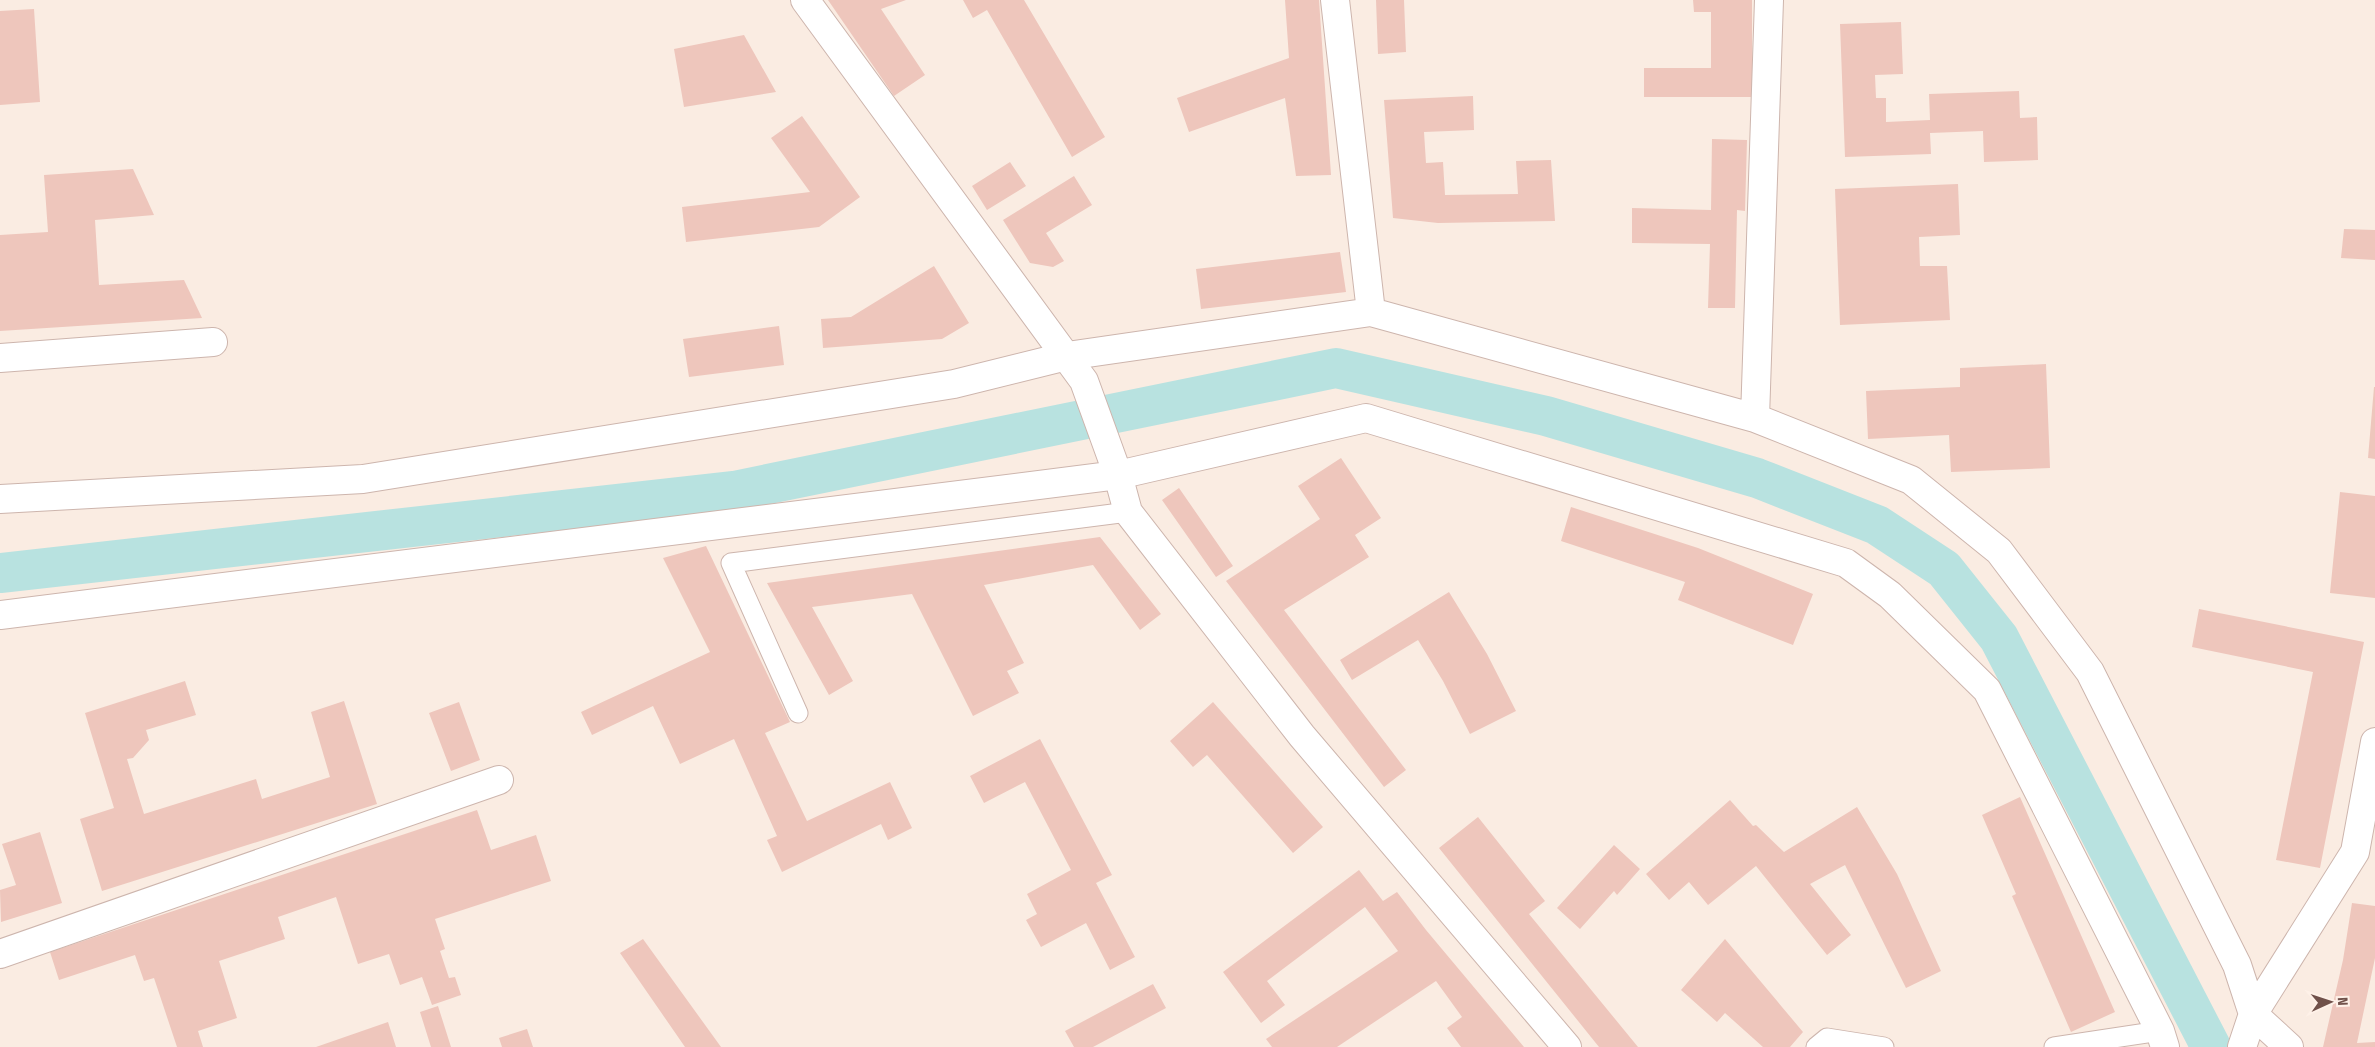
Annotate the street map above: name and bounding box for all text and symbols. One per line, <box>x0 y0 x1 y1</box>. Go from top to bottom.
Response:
north arrow <box>2305 977 2355 1027</box>
text: N <box>2334 997 2351 1006</box>

